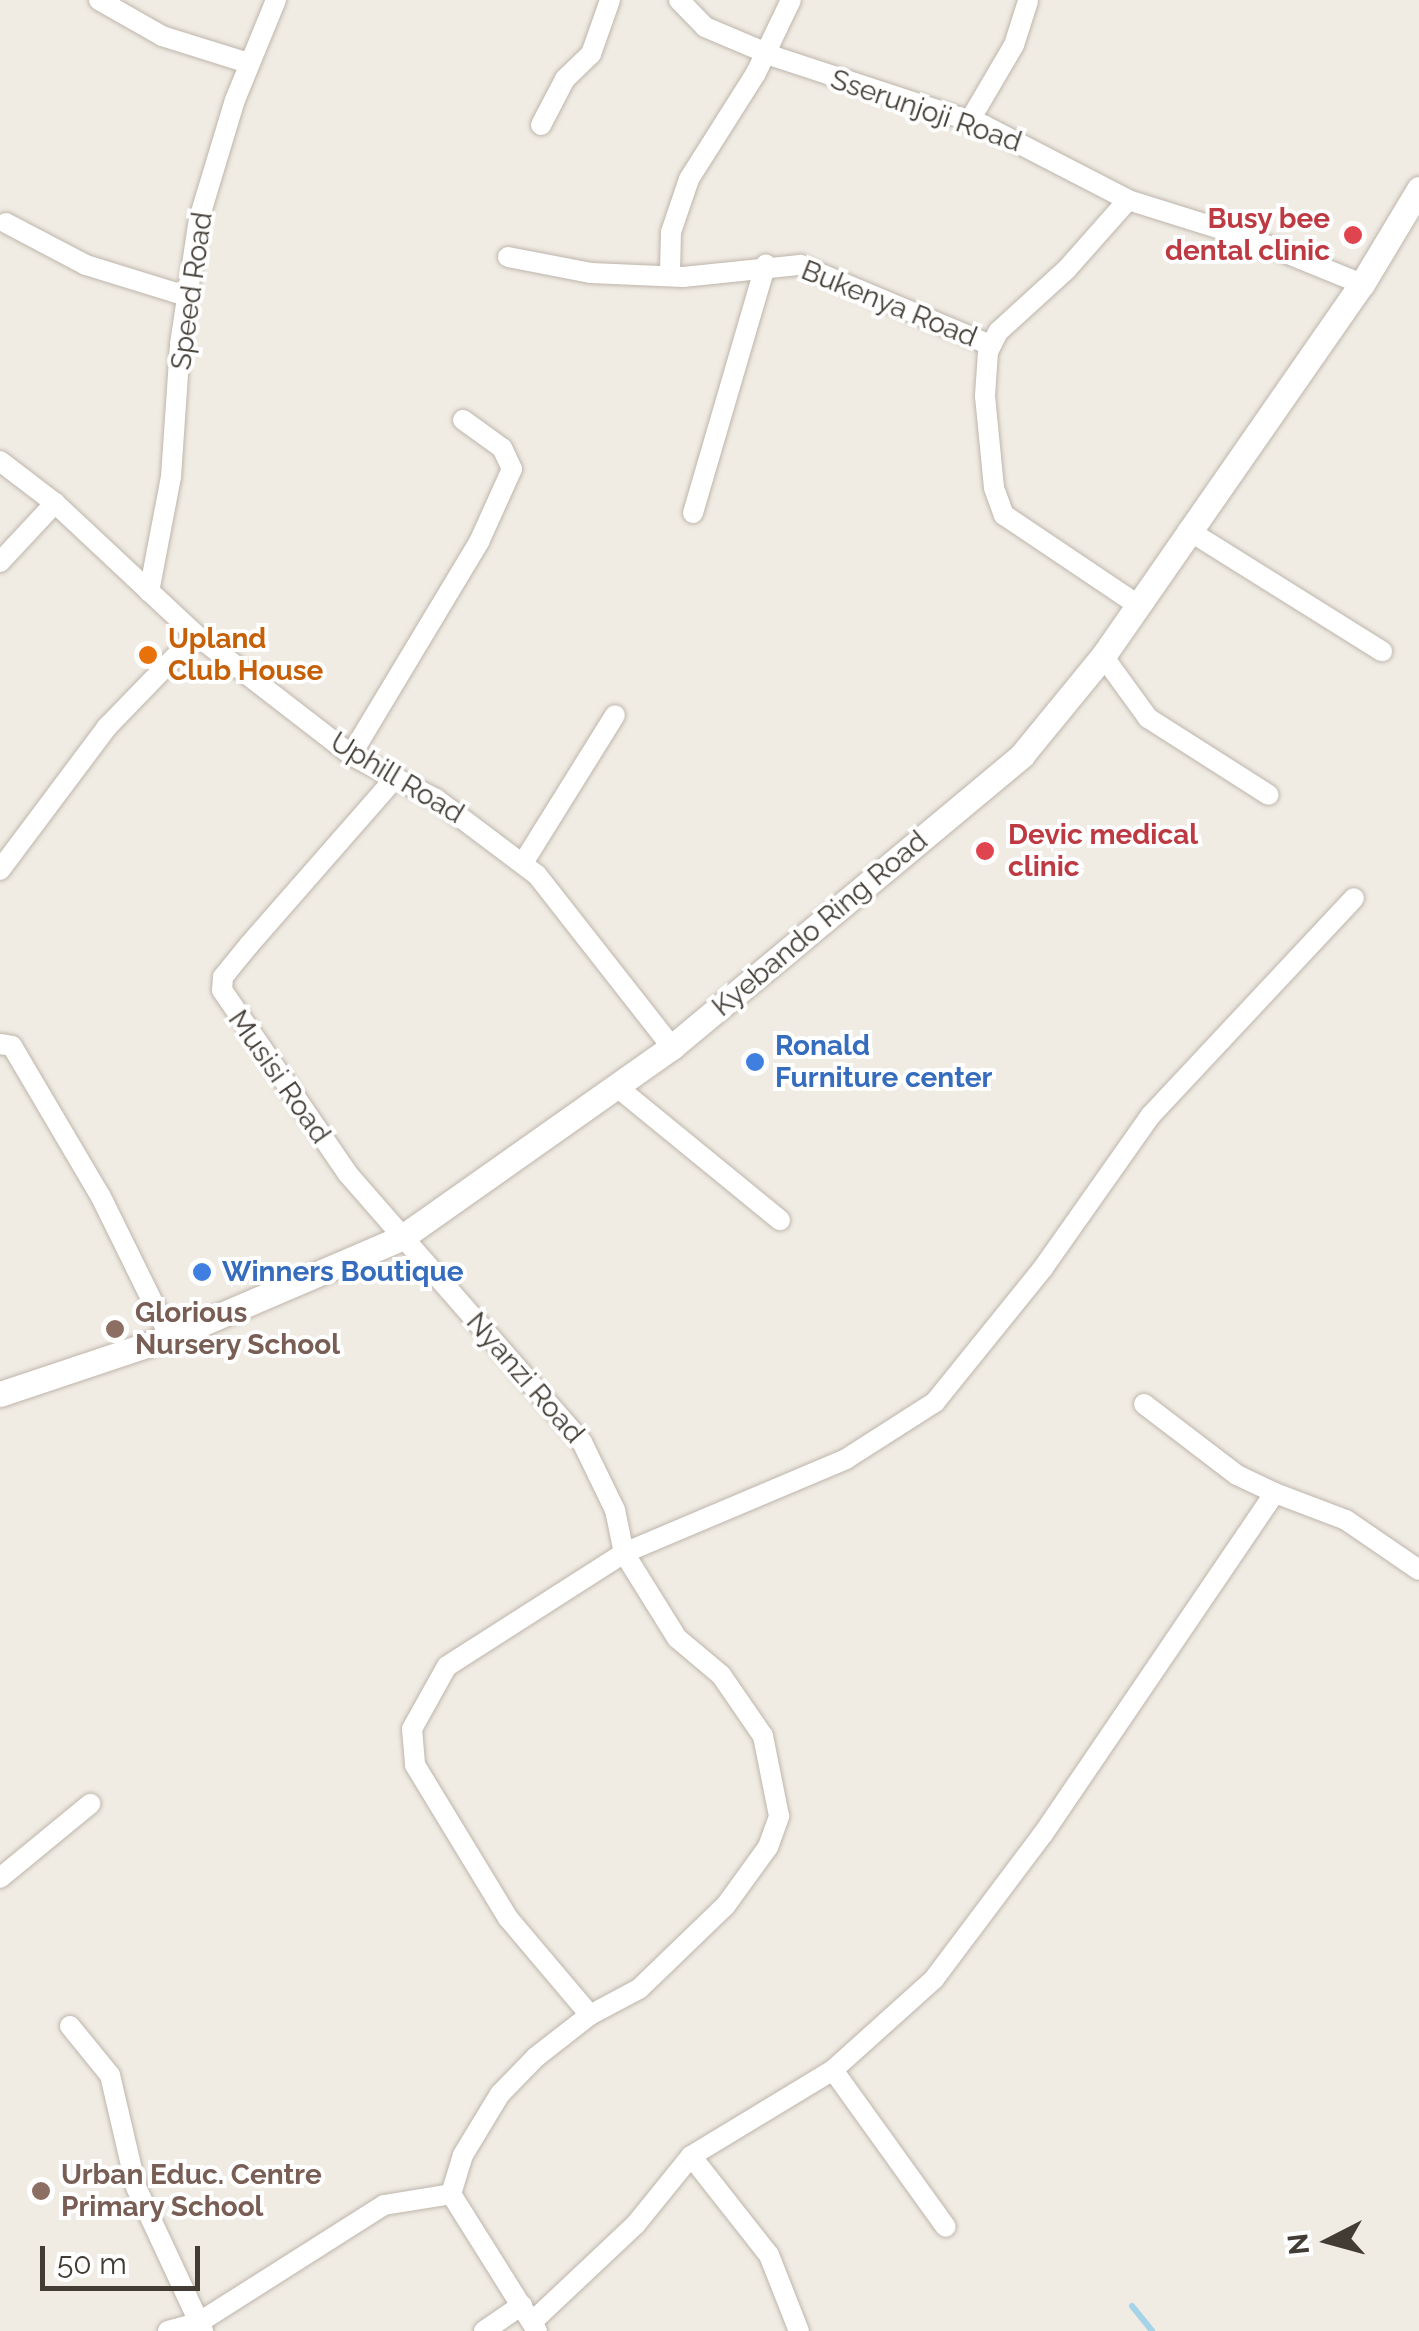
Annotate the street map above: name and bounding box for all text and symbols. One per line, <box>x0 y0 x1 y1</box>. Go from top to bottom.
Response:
street label: Sserunjoji Road <box>826 63 1026 159</box>
place label: Busy bee dental clinic <box>1164 202 1330 268</box>
street label: Speed Road <box>164 210 220 372</box>
marker: Busy bee dental clinic <box>1340 222 1366 248</box>
street label: Bukenya Road <box>796 254 982 354</box>
place label: Upland Club House <box>168 622 323 688</box>
marker: Upland Club House <box>137 644 159 666</box>
street label: Uphill Road <box>324 725 470 831</box>
place label: Devic medical clinic <box>1008 818 1198 884</box>
street label: Kyebando Ring Road <box>706 824 934 1024</box>
marker: Devic medical clinic <box>972 838 998 864</box>
street label: Musisi Road <box>221 1004 337 1150</box>
place label: Ronald Furniture center <box>775 1029 992 1095</box>
marker: Ronald Furniture center <box>744 1051 766 1073</box>
place label: Winners Boutique <box>222 1255 464 1289</box>
marker: Winners Boutique <box>191 1261 213 1283</box>
place label: Glorious Nursery School <box>135 1296 341 1362</box>
street label: Nyanzi Road <box>459 1306 591 1450</box>
marker: Glorious Nursery School <box>104 1318 126 1340</box>
place label: Urban Educ. Centre Primary School <box>61 2158 322 2224</box>
marker: Urban Educ. Centre Primary School <box>30 2180 52 2202</box>
north arrow <box>1279 2191 1379 2291</box>
scale bar <box>45 2226 205 2288</box>
text: N <box>1281 2232 1316 2257</box>
text: 50 m <box>57 2246 127 2281</box>

